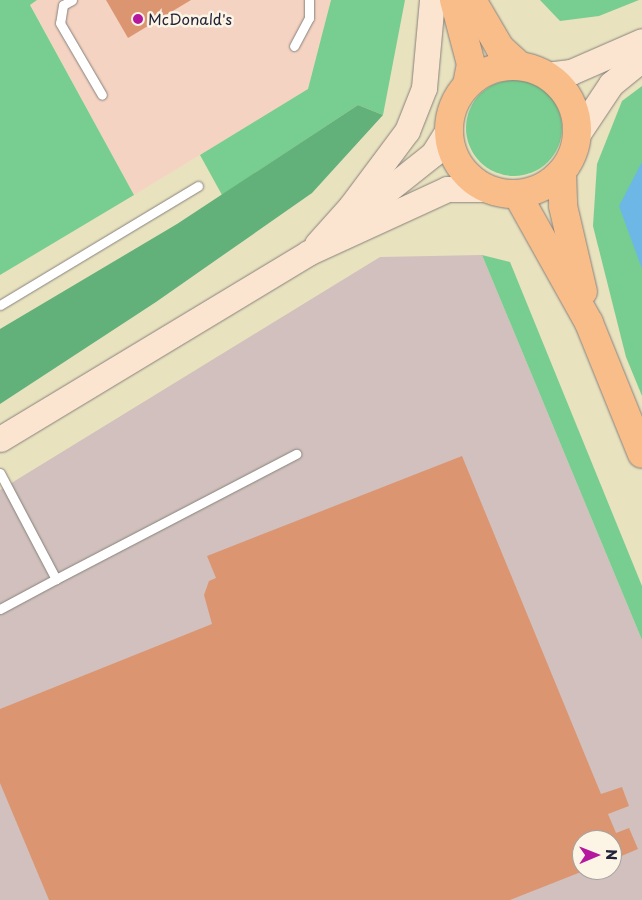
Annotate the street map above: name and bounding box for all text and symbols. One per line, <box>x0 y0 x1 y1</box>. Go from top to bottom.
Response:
place label: McDonald's <box>148 10 232 28</box>
marker: McDonald's <box>132 13 144 25</box>
north arrow <box>572 830 622 880</box>
text: N <box>601 849 622 860</box>

